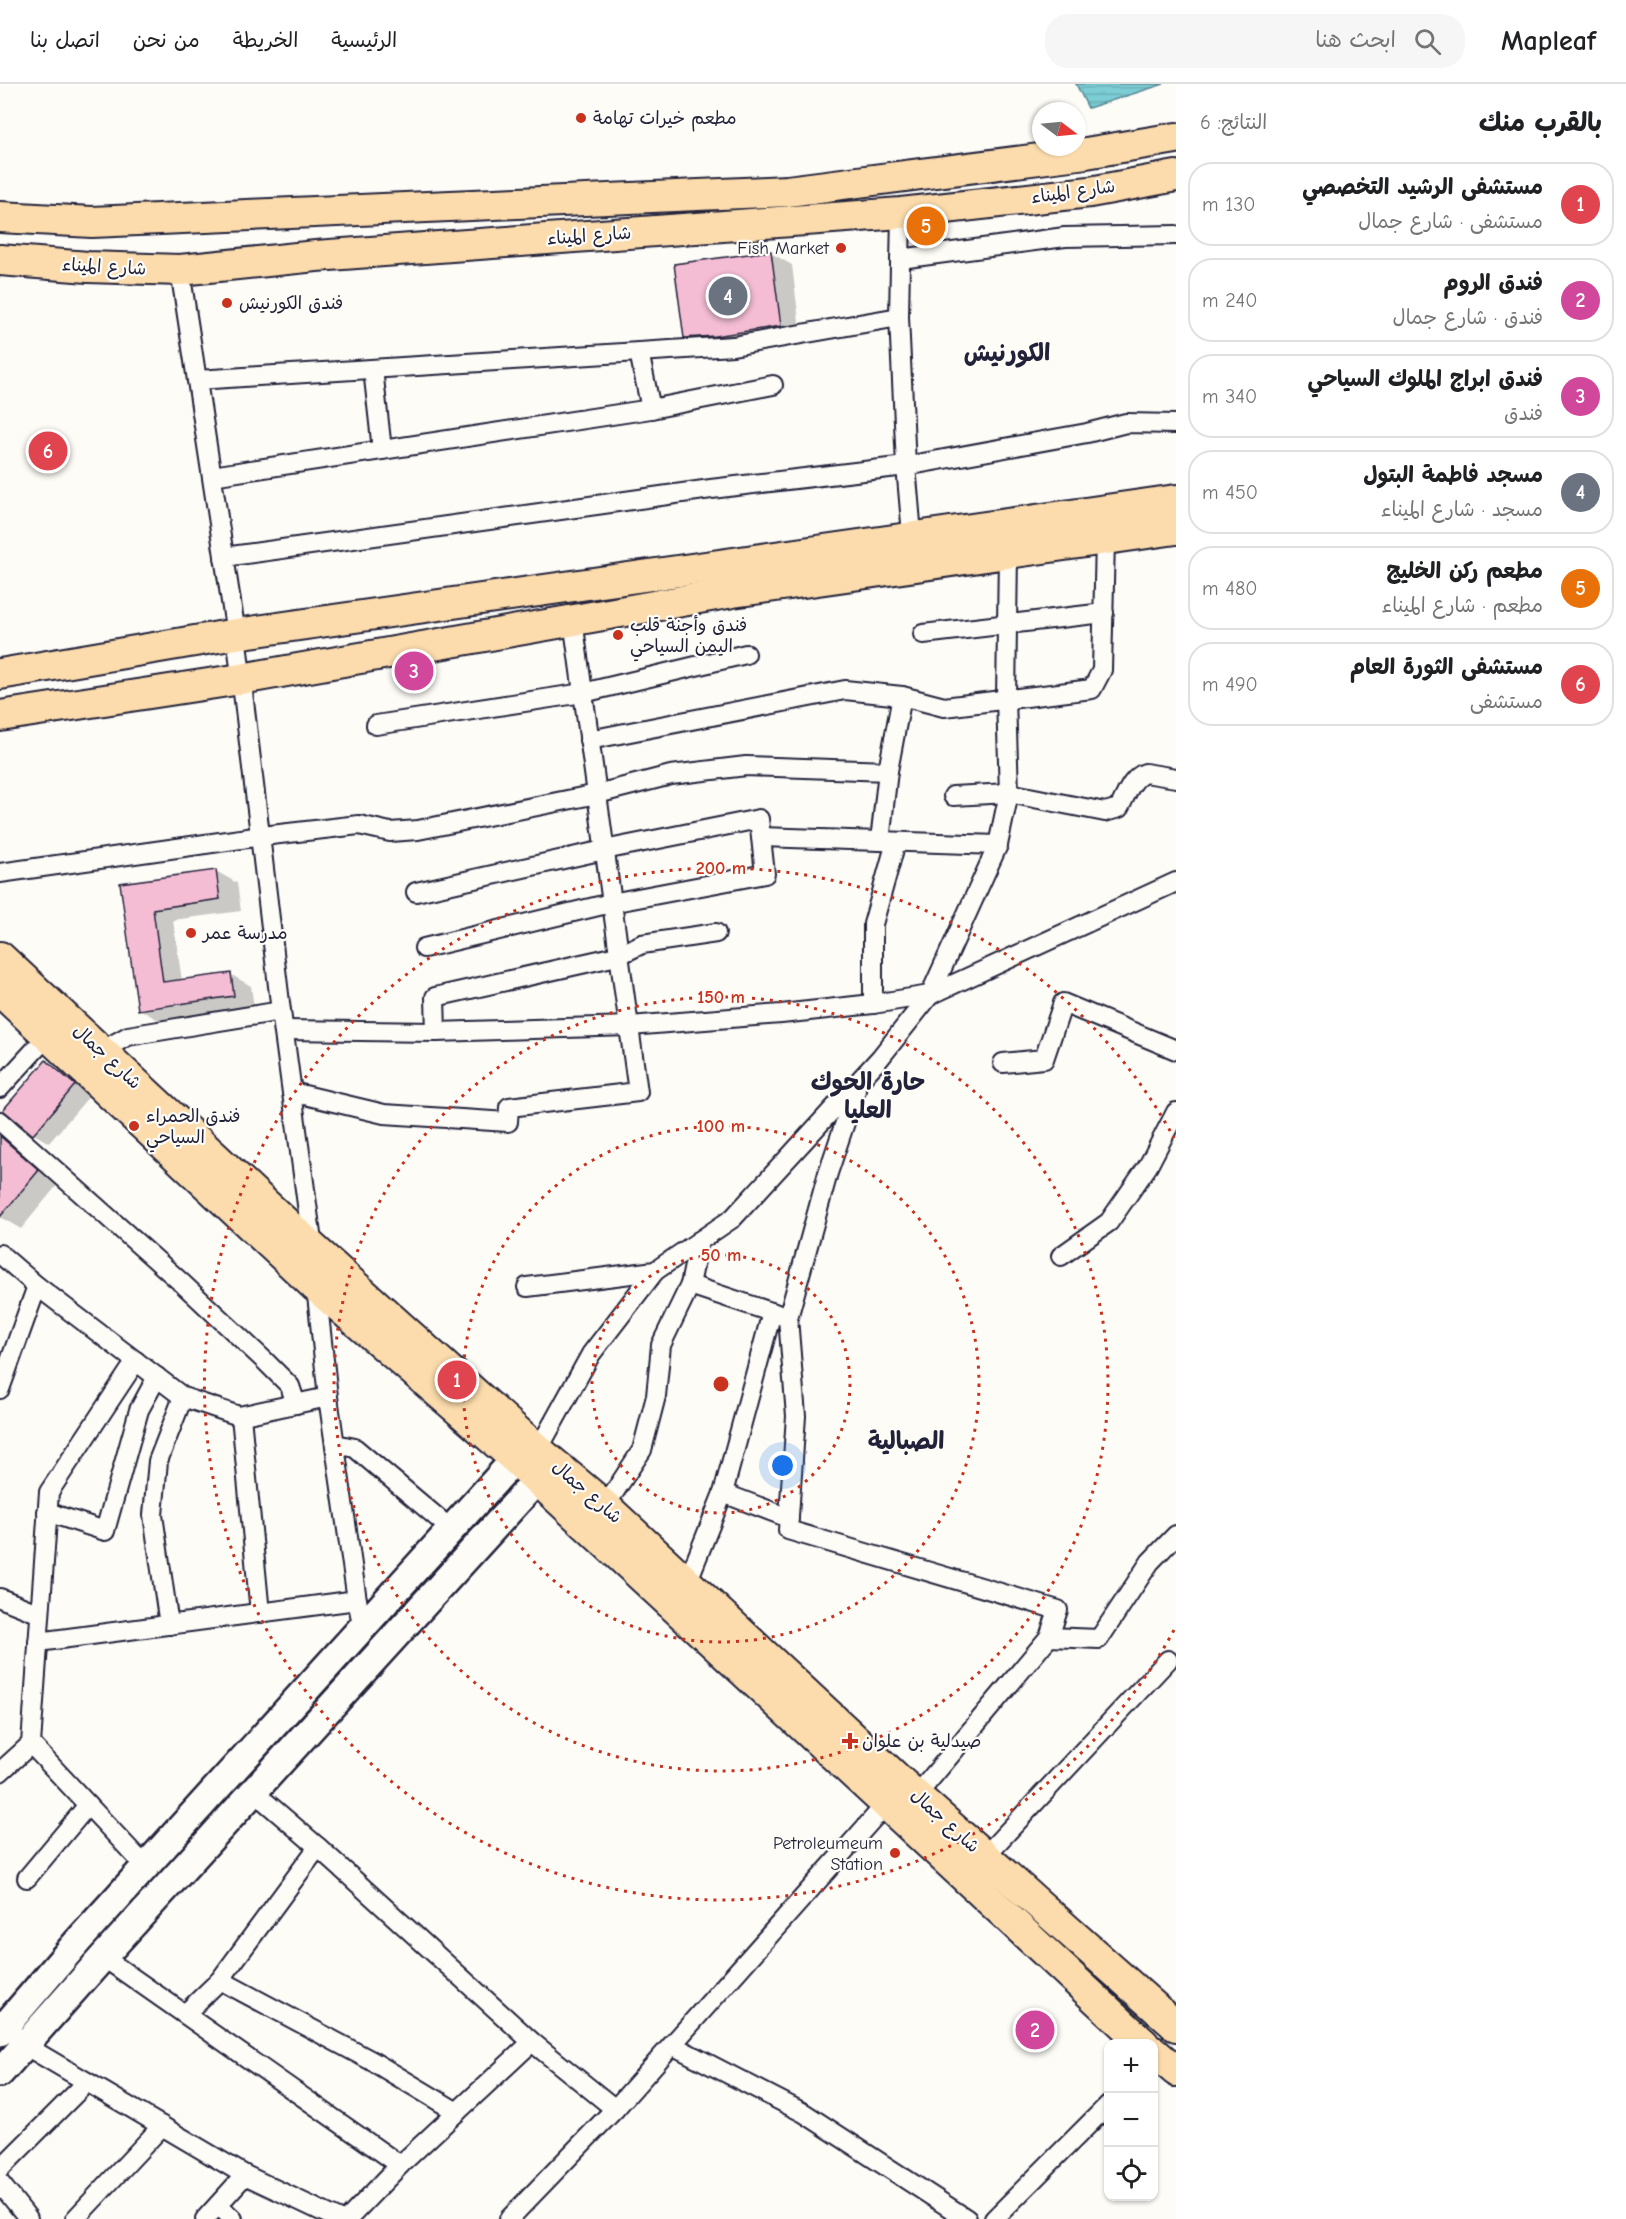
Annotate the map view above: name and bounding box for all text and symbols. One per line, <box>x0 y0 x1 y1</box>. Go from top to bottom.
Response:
search box <box>1045 14 1465 68</box>
icon: search <box>1411 25 1444 58</box>
text: Mapleaf <box>1501 25 1596 57</box>
text: ابحث هنا <box>1315 27 1396 53</box>
text: اتصل بنا <box>30 28 100 52</box>
text: من نحن <box>133 28 200 52</box>
text: الخريطة <box>233 28 298 52</box>
text: الرئيسية <box>331 28 397 52</box>
north arrow <box>1032 102 1086 156</box>
place label: مطعم خيرات تهامة <box>593 108 737 132</box>
text: بالقرب منك <box>1479 108 1602 138</box>
marker: مطعم خيرات تهامة <box>574 111 588 125</box>
text: النتائج: 6 <box>1200 111 1267 134</box>
text: مستشفى الرشيد التخصصي <box>1302 174 1543 200</box>
street label: شارع الميناء <box>1030 176 1117 209</box>
text: 130 m <box>1202 193 1255 216</box>
text: 1 <box>1577 193 1584 216</box>
pin: 5 <box>906 204 946 248</box>
text: مستشفى · شارع جمال <box>1358 210 1543 233</box>
street label: شارع الميناء <box>546 223 632 250</box>
place label: Fish Market <box>737 238 830 259</box>
marker: Fish Market <box>834 241 848 255</box>
street label: شارع الميناء <box>61 254 147 281</box>
text: فندق الروم <box>1443 270 1543 296</box>
pin: 4 <box>708 274 748 318</box>
text: 240 m <box>1202 289 1257 312</box>
text: 2 <box>1576 289 1585 312</box>
place label: فندق الكورنيش <box>239 293 343 314</box>
marker: فندق الكورنيش <box>220 296 234 310</box>
text: فندق · شارع جمال <box>1393 306 1543 329</box>
district label: الكورنيش <box>964 339 1050 368</box>
text: فندق ابراج الملوك السياحي <box>1307 366 1543 392</box>
text: 340 m <box>1202 385 1257 408</box>
text: 3 <box>1576 385 1585 408</box>
text: فندق <box>1504 402 1543 425</box>
pin: 6 <box>28 428 68 473</box>
text: مسجد فاطمة البتول <box>1363 462 1543 488</box>
text: 450 m <box>1202 481 1258 504</box>
text: 4 <box>1576 481 1585 504</box>
text: مسجد · شارع الميناء <box>1381 498 1543 521</box>
text: مطعم ركن الخليج <box>1386 558 1543 584</box>
text: 480 m <box>1202 577 1257 600</box>
text: 5 <box>1575 577 1586 600</box>
text: مطعم · شارع الميناء <box>1381 594 1543 617</box>
place label: فندق وأجنة قلب اليمن السياحي <box>630 615 747 662</box>
marker: فندق وأجنة قلب اليمن السياحي <box>611 628 625 642</box>
pin: 3 <box>394 648 434 694</box>
text: مستشفى الثورة العام <box>1350 654 1543 680</box>
text: 490 m <box>1202 673 1258 696</box>
text: 6 <box>1575 673 1586 696</box>
text: مستشفى <box>1470 690 1543 713</box>
text: 200 m <box>696 858 746 879</box>
place label: مدرسة عمر <box>201 923 288 944</box>
marker: مدرسة عمر <box>184 926 198 940</box>
text: 150 m <box>697 987 745 1008</box>
street label: شارع جمال <box>68 1020 145 1094</box>
district label: حارة الحوك العليا <box>811 1068 925 1124</box>
place label: فندق الحمراء السياحي <box>146 1106 241 1153</box>
text: 100 m <box>697 1116 745 1137</box>
marker: فندق الحمراء السياحي <box>127 1119 141 1133</box>
text: 50 m <box>701 1245 741 1266</box>
pin: 1 <box>438 1358 476 1402</box>
centre of rings <box>711 1374 731 1394</box>
district label: الصبالية <box>868 1427 944 1455</box>
your location <box>768 1451 797 1480</box>
street label: شارع جمال <box>547 1456 626 1529</box>
place label: صيدلية بن علوان <box>862 1731 981 1752</box>
marker: صيدلية بن علوان <box>843 1734 857 1748</box>
street label: شارع جمال <box>906 1785 984 1858</box>
place label: Petroleumeum Station <box>773 1833 883 1875</box>
marker: Petroleumeum Station <box>888 1846 902 1860</box>
pin: 2 <box>1016 2008 1054 2052</box>
map controls <box>1104 2039 1158 2201</box>
button: + <box>1104 2039 1158 2093</box>
button: − <box>1104 2093 1158 2147</box>
button: locate <box>1104 2147 1158 2201</box>

